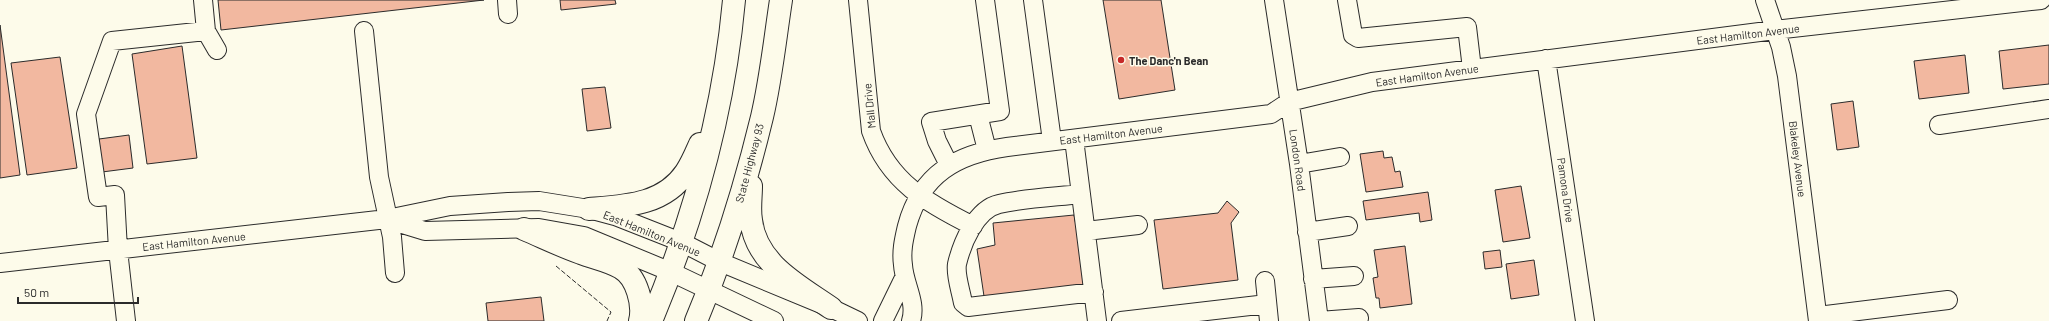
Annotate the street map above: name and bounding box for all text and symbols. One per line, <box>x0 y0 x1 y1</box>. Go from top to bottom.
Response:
street label: East Hamilton Avenue <box>1696 21 1800 47</box>
place label: The Danc'n Bean <box>1129 54 1208 67</box>
marker: The Danc'n Bean <box>1116 55 1126 65</box>
street label: East Hamilton Avenue <box>1375 61 1479 89</box>
street label: Mall Drive <box>860 83 878 129</box>
street label: Blakeley Avenue <box>1787 120 1809 198</box>
street label: East Hamilton Avenue <box>1059 121 1163 147</box>
street label: State Highway 93 <box>732 122 766 204</box>
street label: London Road <box>1287 128 1309 192</box>
street label: Pamona Drive <box>1555 157 1577 223</box>
street label: East Hamilton Avenue <box>601 208 703 259</box>
street label: East Hamilton Avenue <box>142 229 246 253</box>
scale bar <box>18 279 138 305</box>
text: 50 m <box>24 285 49 299</box>

